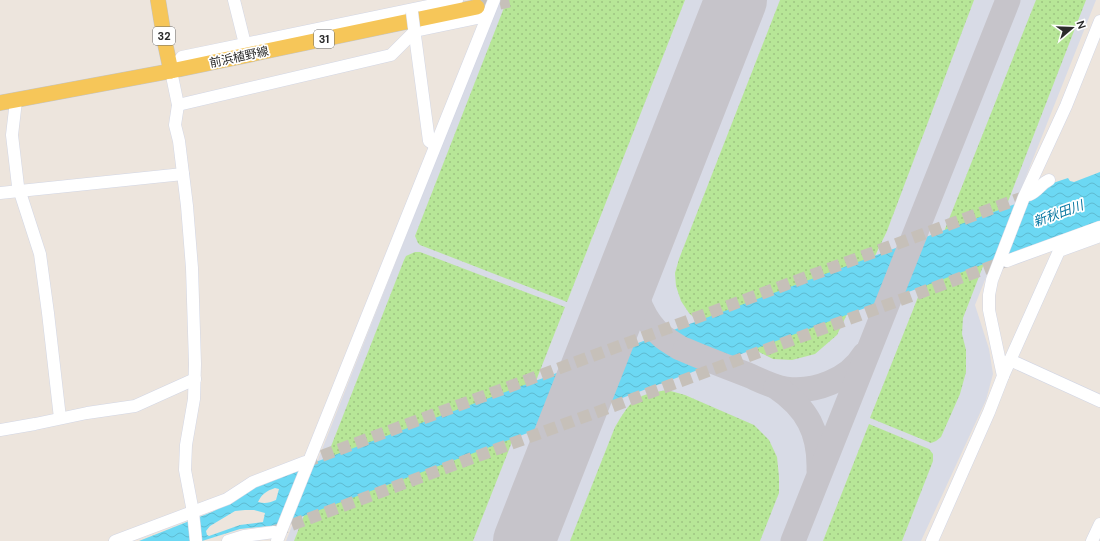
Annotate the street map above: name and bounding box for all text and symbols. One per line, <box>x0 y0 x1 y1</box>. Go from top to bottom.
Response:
north arrow <box>1052 8 1092 48</box>
text: N <box>1074 19 1089 31</box>
road number: 32 <box>153 27 175 45</box>
road number: 31 <box>314 30 334 48</box>
street label: 前浜植野線 <box>208 43 270 71</box>
water label: 新秋田川 <box>1031 196 1087 230</box>

